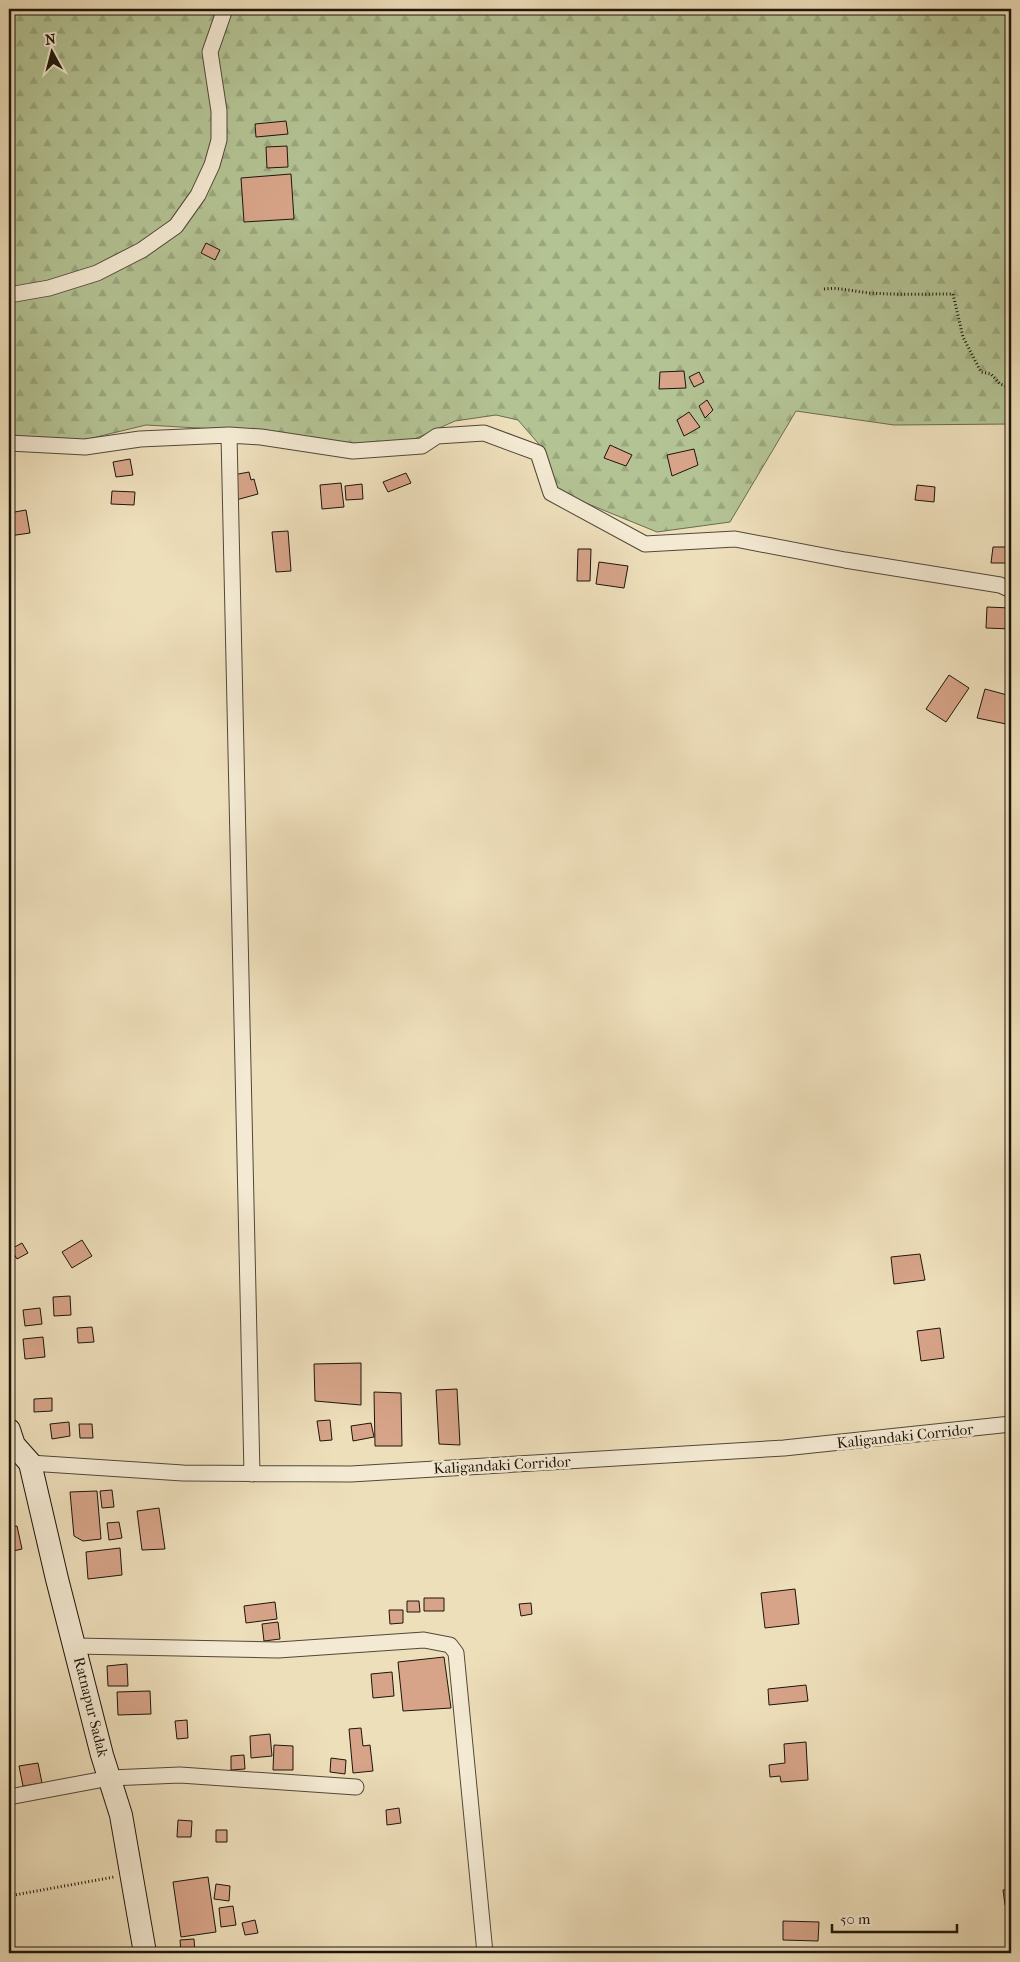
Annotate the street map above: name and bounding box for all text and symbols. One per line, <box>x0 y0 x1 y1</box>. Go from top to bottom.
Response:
north arrow <box>28 28 78 78</box>
text: N <box>44 30 57 49</box>
street label: Kaligandaki Corridor <box>836 1420 975 1452</box>
street label: Kaligandaki Corridor <box>433 1452 572 1478</box>
street label: Ratnapur Sadak <box>70 1655 112 1759</box>
scale bar <box>832 1902 958 1934</box>
text: 50 m <box>840 1910 871 1928</box>

